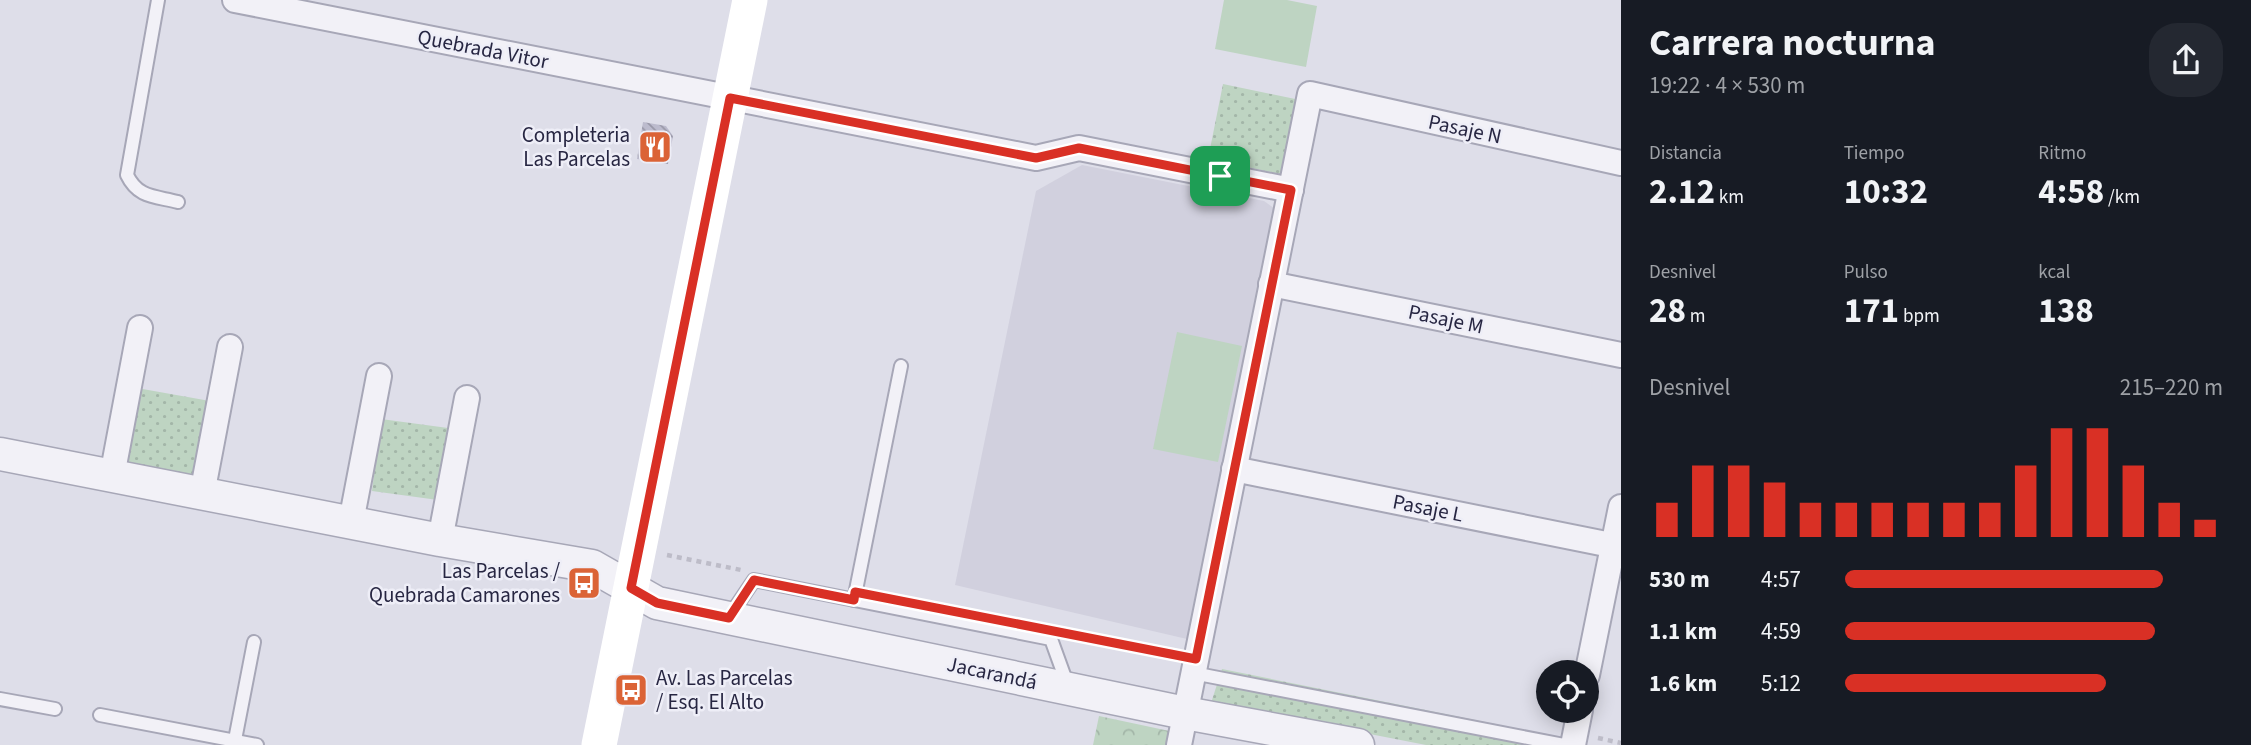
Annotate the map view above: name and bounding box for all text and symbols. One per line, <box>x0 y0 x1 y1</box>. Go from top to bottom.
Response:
text: Carrera nocturna <box>1649 16 1936 70</box>
street label: Quebrada Vitor <box>415 22 552 77</box>
button: share <box>2149 23 2223 97</box>
text: 19:22 · 4 × 530 m <box>1649 69 1805 102</box>
street label: Pasaje N <box>1426 107 1504 151</box>
place label: Completeria Las Parcelas <box>522 120 630 174</box>
restaurant icon: Completeria Las Parcelas <box>636 128 674 166</box>
text: Distancia <box>1649 140 1722 167</box>
text: Tiempo <box>1844 140 1905 167</box>
text: Ritmo <box>2038 140 2086 167</box>
pin <box>1190 146 1250 206</box>
icon: arrive <box>1201 157 1239 195</box>
text: 2.12 <box>1649 167 1715 217</box>
text: 10:32 <box>1844 167 1928 217</box>
text: 4:58 <box>2038 167 2104 217</box>
text: km <box>1715 184 1744 211</box>
text: /km <box>2104 184 2140 211</box>
text: Desnivel <box>1649 259 1716 286</box>
text: Pulso <box>1844 259 1888 286</box>
text: kcal <box>2038 259 2070 286</box>
text: 28 <box>1649 286 1686 336</box>
text: 171 <box>1844 286 1899 336</box>
text: 138 <box>2038 286 2094 336</box>
street label: Pasaje M <box>1406 296 1486 342</box>
text: m <box>1686 303 1706 330</box>
text: bpm <box>1899 303 1940 330</box>
text: Desnivel <box>1649 371 1730 404</box>
text: 215–220 m <box>2120 371 2223 404</box>
street label: Pasaje L <box>1390 487 1466 529</box>
place label: Las Parcelas / Quebrada Camarones <box>369 556 561 610</box>
text: 530 m <box>1649 563 1710 596</box>
text: 4:57 <box>1761 563 1801 596</box>
bus stop icon: Las Parcelas / Quebrada Camarones <box>565 564 603 602</box>
text: 1.1 km <box>1649 615 1717 648</box>
text: 4:59 <box>1761 615 1801 648</box>
street label: Jacarandá <box>944 649 1040 697</box>
map controls <box>1536 660 1599 723</box>
button: locate <box>1536 660 1599 723</box>
place label: Av. Las Parcelas / Esq. El Alto <box>656 663 793 717</box>
text: 1.6 km <box>1649 667 1717 700</box>
text: 5:12 <box>1761 667 1801 700</box>
bus stop icon: Av. Las Parcelas / Esq. El Alto <box>612 671 650 709</box>

